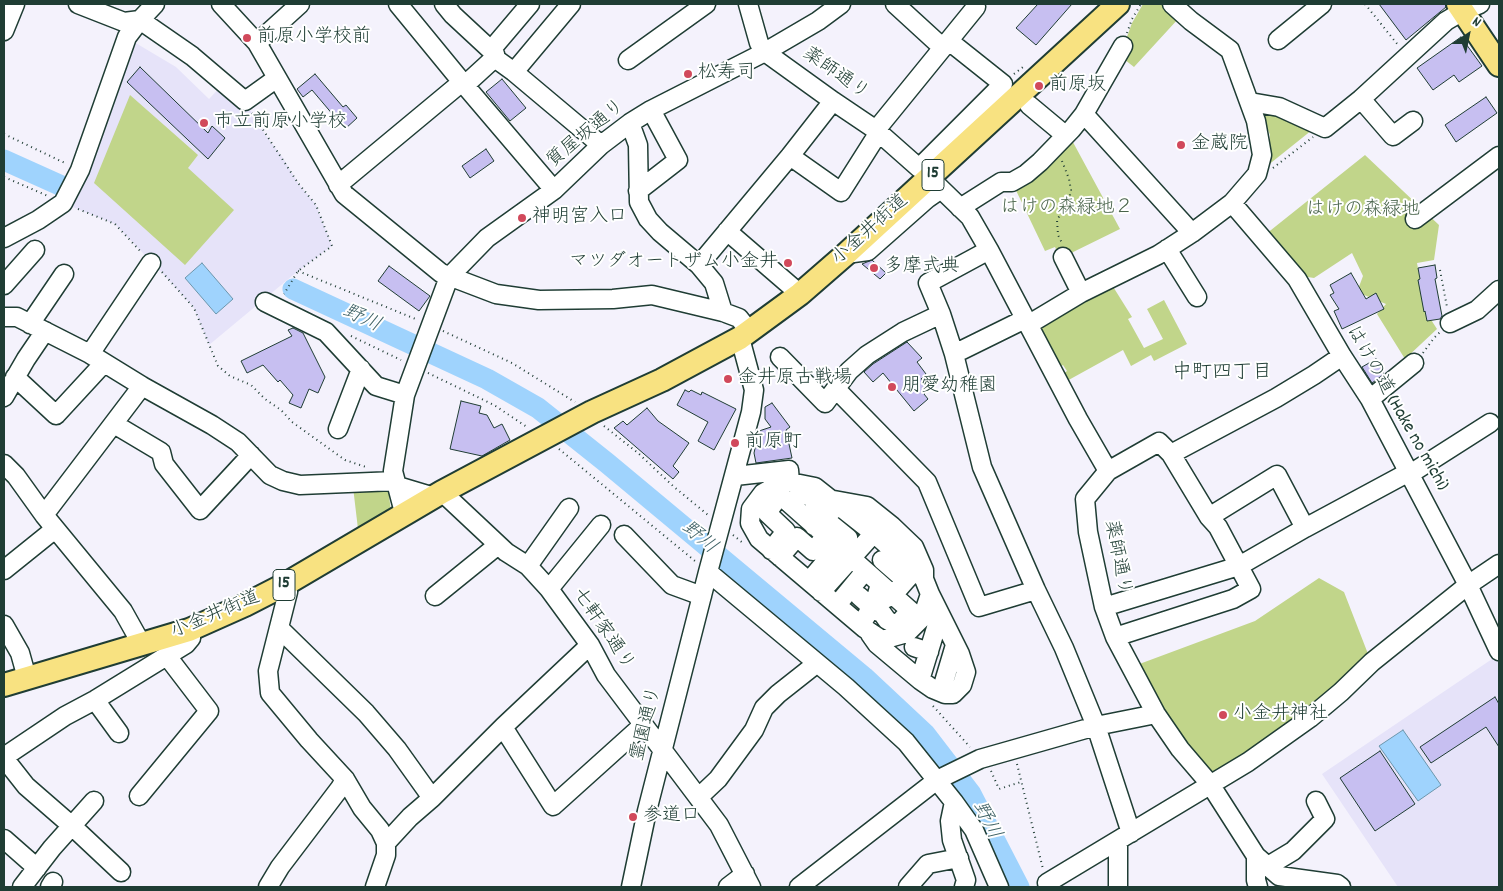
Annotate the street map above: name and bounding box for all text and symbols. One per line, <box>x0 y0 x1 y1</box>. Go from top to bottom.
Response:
north arrow <box>1443 10 1493 60</box>
text: N <box>1468 12 1485 33</box>
place label: 前原小学校前 <box>257 27 371 49</box>
marker: 前原小学校前 <box>241 32 253 44</box>
street label: 薬師通り <box>797 44 873 106</box>
place label: 松寿司 <box>698 63 755 85</box>
marker: 松寿司 <box>682 68 694 80</box>
place label: 前原坂 <box>1049 75 1106 97</box>
marker: 前原坂 <box>1033 80 1045 92</box>
street label: 質屋坂通り <box>543 96 631 174</box>
place label: 市立前原小学校 <box>214 112 347 134</box>
marker: 市立前原小学校 <box>198 117 210 129</box>
place label: 金蔵院 <box>1191 134 1248 156</box>
marker: 金蔵院 <box>1175 139 1187 151</box>
road number: 15 <box>922 160 944 190</box>
street label: 小金井街道 <box>828 191 914 271</box>
park label: はけの森緑地２ <box>1001 198 1133 220</box>
park label: はけの森緑地 <box>1306 200 1420 222</box>
place label: 神明宮入口 <box>532 207 627 229</box>
marker: 神明宮入口 <box>516 212 528 224</box>
place label: マツダオートザム小金井 <box>569 252 778 274</box>
marker: マツダオートザム小金井 <box>782 257 794 269</box>
place label: 多摩式典 <box>884 257 960 279</box>
marker: 多摩式典 <box>868 262 880 274</box>
water label: 野川 <box>338 301 384 339</box>
street label: はけの道 (Hake no michi) <box>1339 322 1453 496</box>
district label: 中町四丁目 <box>1172 362 1272 386</box>
place label: 金井原古戦場 <box>738 368 852 390</box>
marker: 金井原古戦場 <box>722 373 734 385</box>
place label: 朋愛幼稚園 <box>902 376 997 398</box>
marker: 朋愛幼稚園 <box>886 381 898 393</box>
place label: 前原町 <box>745 432 802 454</box>
marker: 前原町 <box>729 437 741 449</box>
water label: 野川 <box>675 517 721 561</box>
street label: 薬師通り <box>1098 519 1134 597</box>
road number: 15 <box>273 570 295 600</box>
street label: 七軒家通り <box>566 584 638 676</box>
street label: 小金井街道 <box>168 587 264 645</box>
street label: 霊園通り <box>628 684 668 764</box>
place label: 小金井神社 <box>1233 704 1328 726</box>
marker: 小金井神社 <box>1217 709 1229 721</box>
water label: 野川 <box>965 798 1005 844</box>
place label: 参道口 <box>643 806 700 828</box>
marker: 参道口 <box>627 811 639 823</box>

